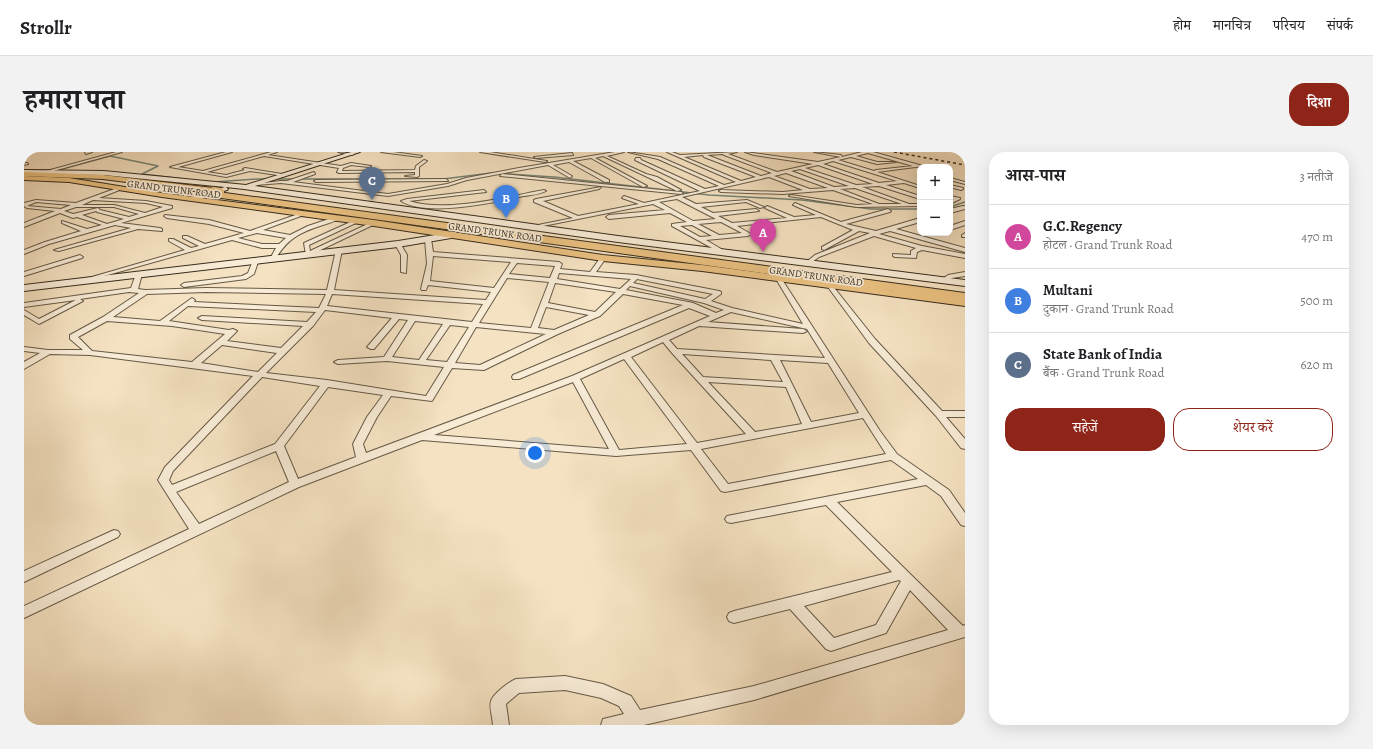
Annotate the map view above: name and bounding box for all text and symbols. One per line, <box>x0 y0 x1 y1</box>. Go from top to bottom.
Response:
text: Strollr <box>20 15 72 41</box>
text: होम <box>1173 16 1191 35</box>
text: मानचित्र <box>1213 16 1251 35</box>
text: परिचय <box>1273 16 1305 35</box>
text: संपर्क <box>1327 16 1353 35</box>
text: हमारा पता <box>24 81 124 119</box>
button: दिशा <box>1289 83 1349 126</box>
map controls <box>917 164 953 236</box>
button: + <box>917 164 953 200</box>
text: आस-पास <box>1005 164 1065 187</box>
pin: C <box>359 167 385 200</box>
text: 3 नतीजे <box>1299 168 1333 185</box>
street label: GRAND TRUNK ROAD <box>126 177 222 201</box>
pin: B <box>493 185 519 218</box>
button: − <box>917 200 953 236</box>
text: G.C.Regency <box>1043 216 1122 236</box>
street label: GRAND TRUNK ROAD <box>447 219 543 245</box>
pin: A <box>750 219 776 252</box>
text: A <box>1014 228 1022 245</box>
text: 470 m <box>1301 228 1333 245</box>
text: होटल · Grand Trunk Road <box>1043 236 1173 253</box>
street label: GRAND TRUNK ROAD <box>768 263 864 289</box>
text: Multani <box>1043 280 1093 300</box>
text: B <box>1014 292 1022 309</box>
text: 500 m <box>1300 292 1333 309</box>
text: दुकान · Grand Trunk Road <box>1043 300 1174 317</box>
text: State Bank of India <box>1043 344 1162 364</box>
text: C <box>1014 356 1022 373</box>
text: 620 m <box>1300 356 1333 373</box>
text: बैंक · Grand Trunk Road <box>1043 364 1165 381</box>
button: सहेजें <box>1005 408 1165 451</box>
button: शेयर करें <box>1173 408 1333 451</box>
your location <box>525 443 545 463</box>

